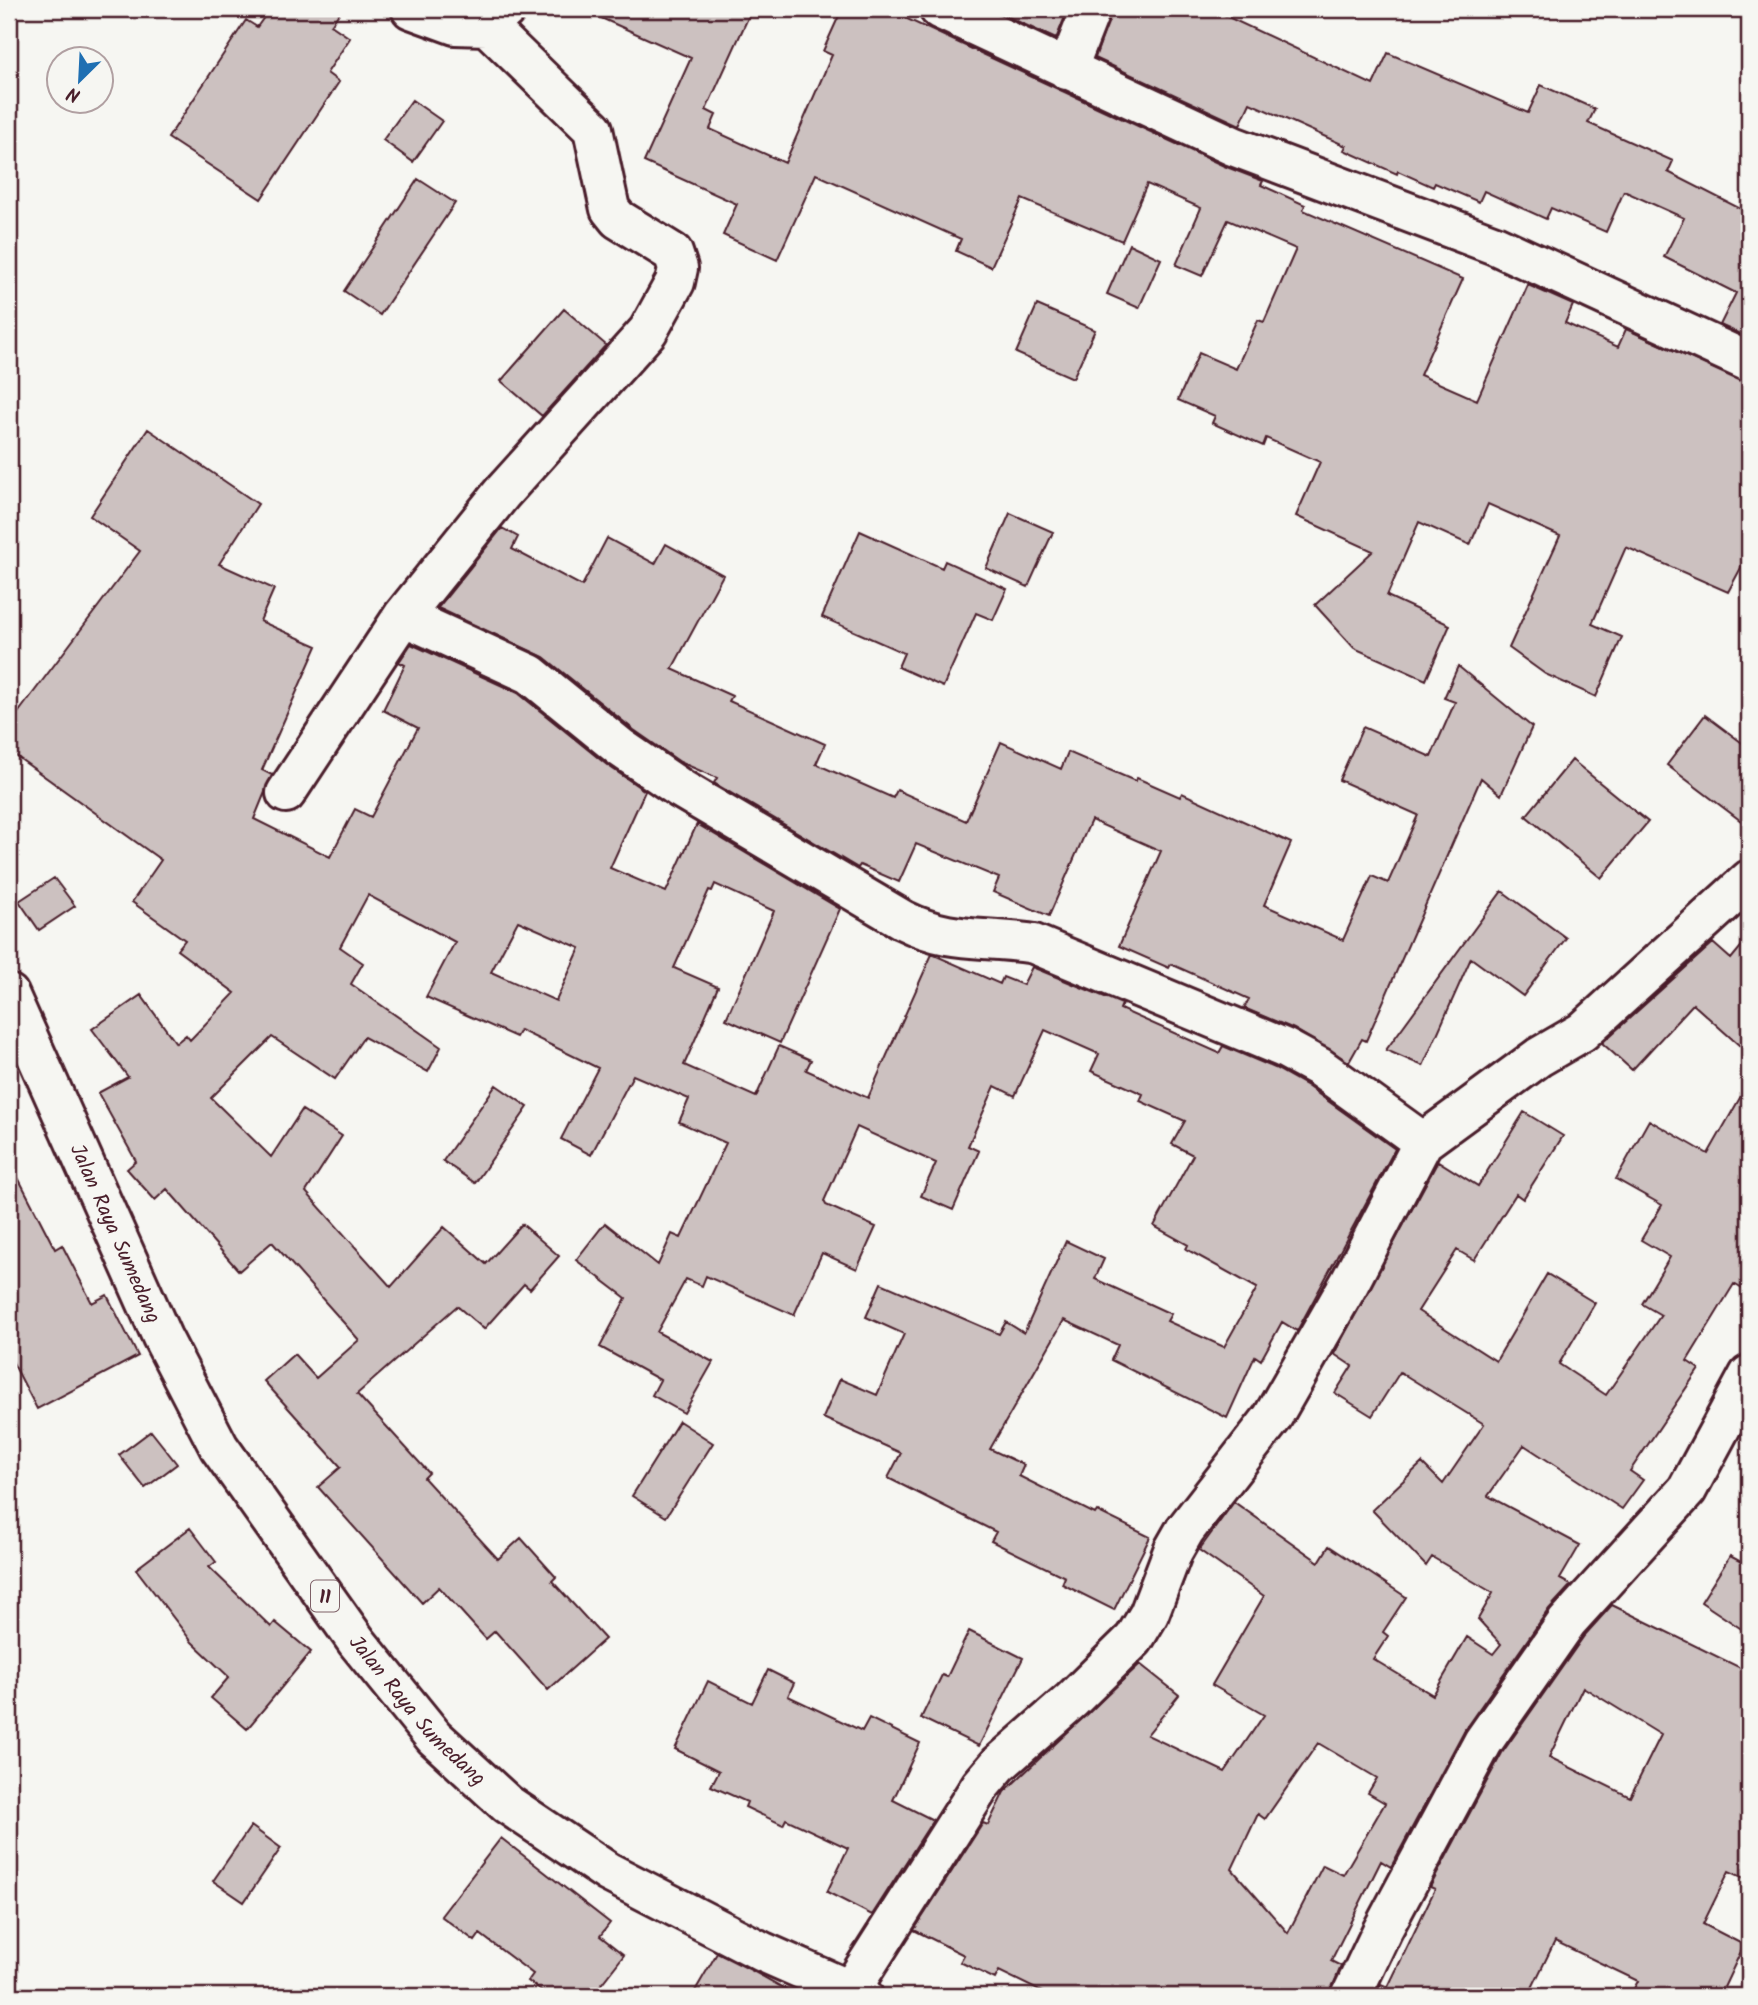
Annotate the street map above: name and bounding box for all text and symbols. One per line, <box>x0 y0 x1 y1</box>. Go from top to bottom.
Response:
north arrow <box>46 46 116 116</box>
text: N <box>62 78 85 110</box>
street label: Jalan Raya Sumedang <box>60 1139 169 1329</box>
road number: 11 <box>311 1580 339 1612</box>
street label: Jalan Raya Sumedang <box>339 1629 493 1795</box>

